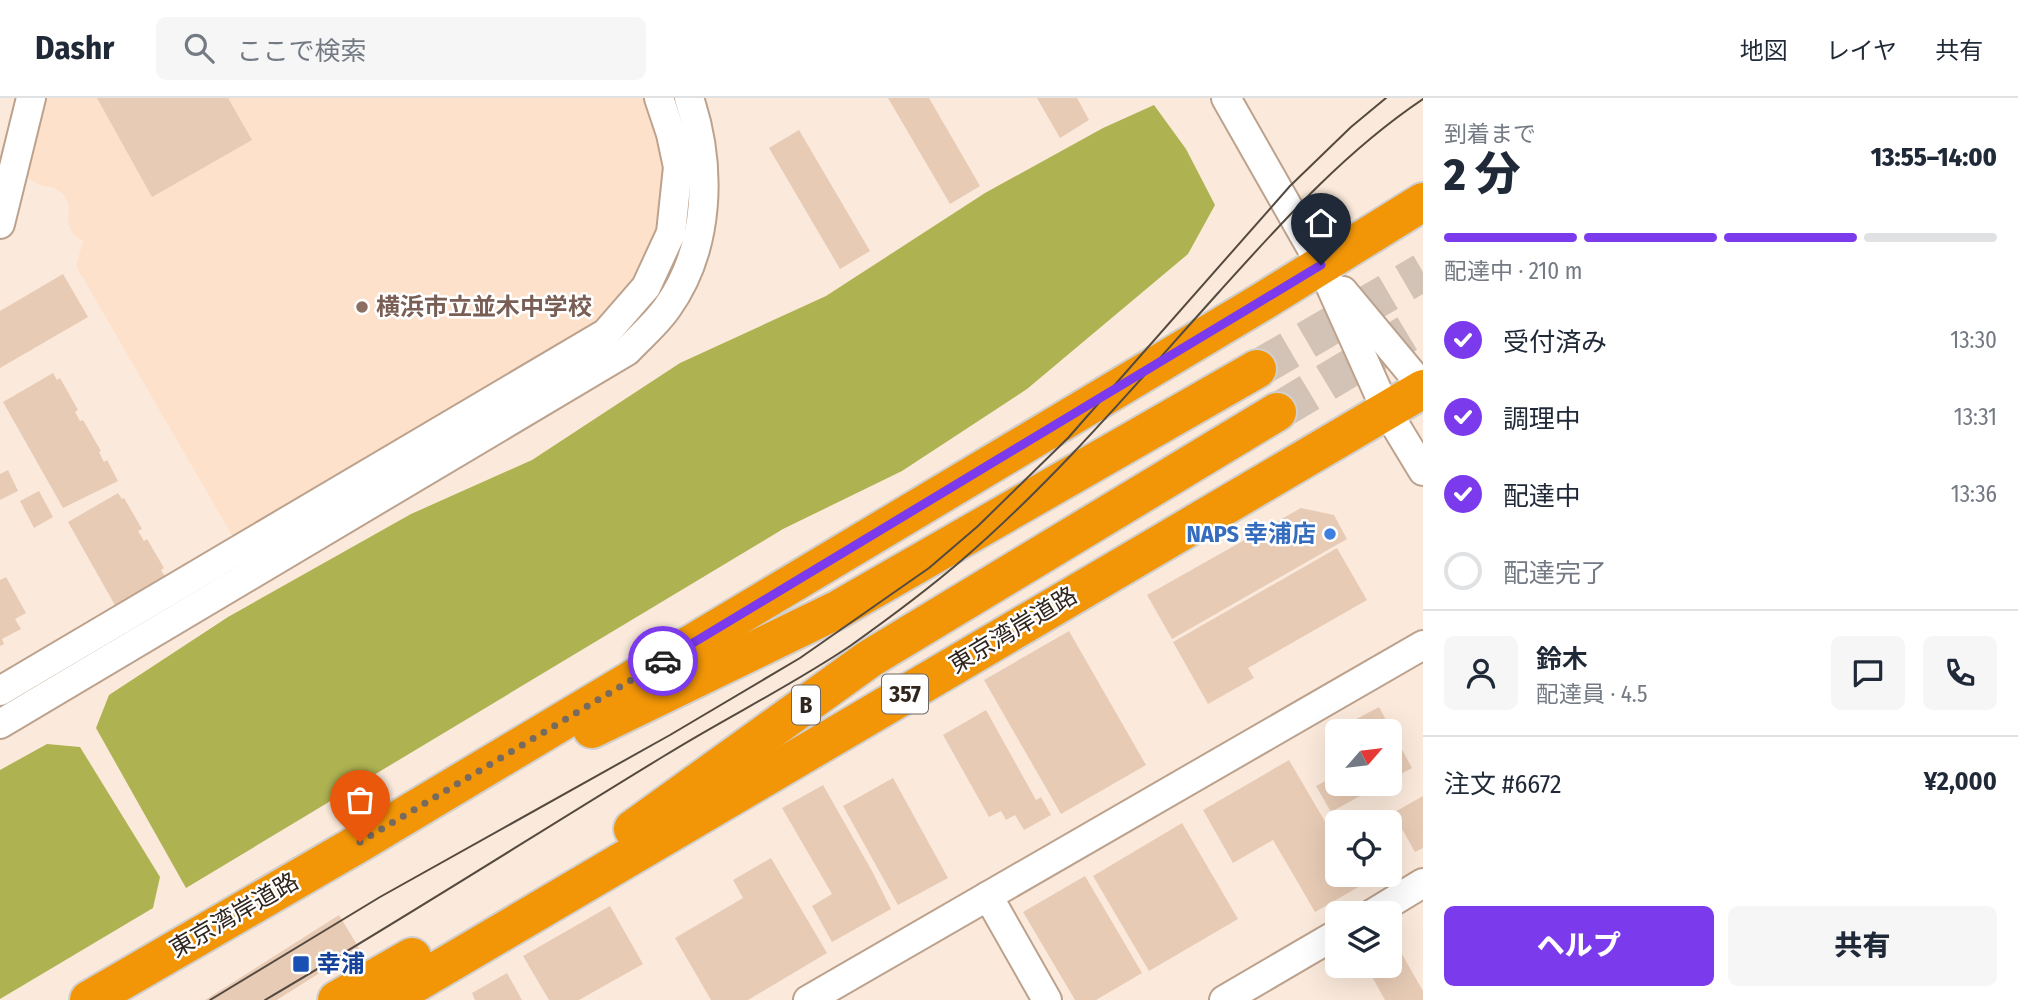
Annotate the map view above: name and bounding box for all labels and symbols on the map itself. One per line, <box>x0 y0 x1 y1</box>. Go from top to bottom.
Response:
pin <box>1291 193 1351 265</box>
place label: 横浜市立並木中学校 <box>376 293 592 321</box>
marker: 横浜市立並木中学校 <box>354 299 370 315</box>
place label: NAPS 幸浦店 <box>1186 520 1316 548</box>
marker: NAPS 幸浦店 <box>1322 526 1338 542</box>
street label: 東京湾岸道路 <box>944 581 1082 679</box>
courier <box>628 626 698 696</box>
road number: 357 <box>882 674 928 714</box>
road number: B <box>792 685 820 724</box>
north arrow <box>1325 719 1402 796</box>
pin <box>330 770 390 842</box>
street label: 東京湾岸道路 <box>165 867 303 963</box>
place label: 幸浦 <box>317 950 365 978</box>
marker: 幸浦 <box>291 954 311 974</box>

